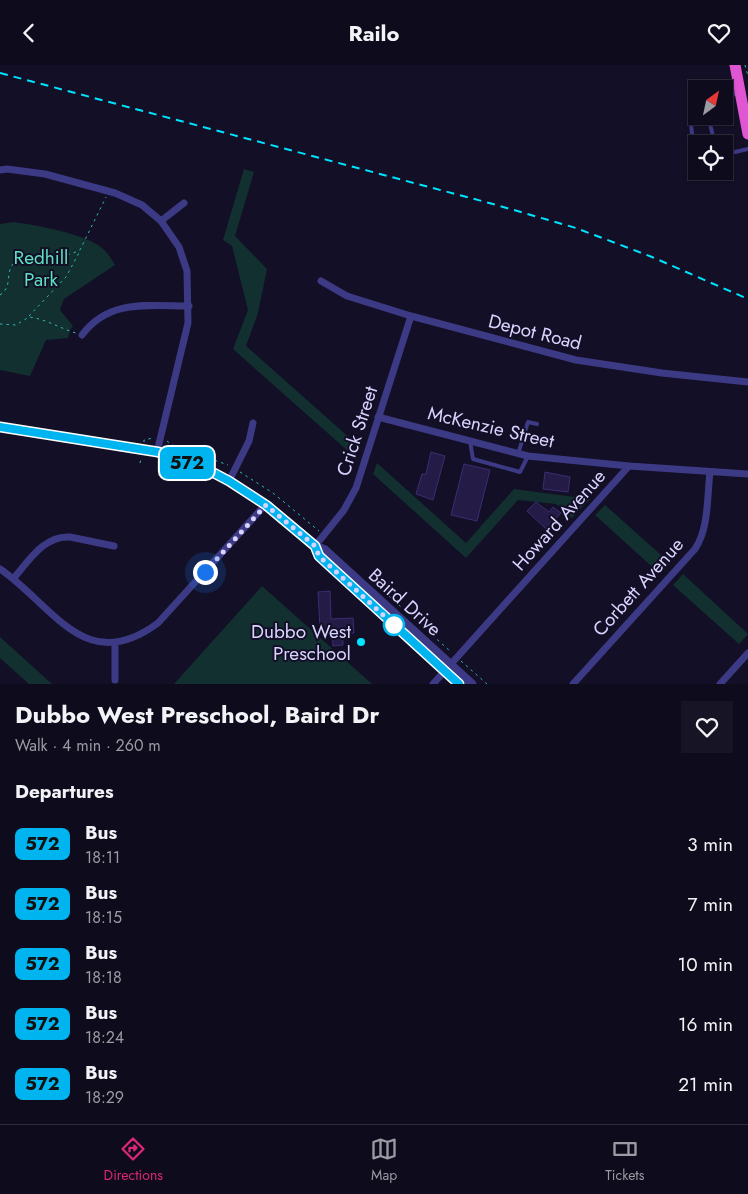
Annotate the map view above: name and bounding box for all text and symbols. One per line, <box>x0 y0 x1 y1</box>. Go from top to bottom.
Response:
text: Railo <box>348 17 400 49</box>
icon: back <box>15 19 43 47</box>
icon: heart <box>705 19 733 47</box>
north arrow <box>688 80 732 125</box>
map controls <box>688 80 733 180</box>
button: locate <box>688 135 733 180</box>
park label: Redhill Park <box>14 244 68 293</box>
street label: Depot Road <box>486 307 584 357</box>
street label: Crick Street <box>330 382 384 479</box>
street label: McKenzie Street <box>425 399 557 455</box>
line badge: 572 <box>158 447 216 479</box>
text: 572 <box>170 450 204 476</box>
street label: Howard Avenue <box>506 463 612 577</box>
street label: Corbett Avenue <box>586 532 690 642</box>
your location <box>193 560 218 585</box>
street label: Baird Drive <box>363 562 448 642</box>
unlabelled marker <box>383 614 405 636</box>
place label: Dubbo West Preschool <box>251 618 351 667</box>
marker: Dubbo West Preschool <box>355 636 367 648</box>
text: Dubbo West Preschool, Baird Dr <box>15 697 379 732</box>
button: heart <box>681 701 733 753</box>
text: Walk · 4 min · 260 m <box>15 734 161 757</box>
text: Departures <box>15 778 114 805</box>
text: Bus <box>85 819 117 846</box>
text: 572 <box>25 831 60 857</box>
text: 3 min <box>687 831 733 858</box>
text: 18:11 <box>85 846 120 869</box>
text: Bus <box>85 879 117 906</box>
text: 572 <box>25 891 60 917</box>
text: 7 min <box>688 891 733 918</box>
text: 18:15 <box>85 906 122 929</box>
text: Bus <box>85 939 117 966</box>
text: 572 <box>25 951 60 977</box>
text: 10 min <box>678 951 733 978</box>
text: 18:18 <box>85 966 122 989</box>
text: Bus <box>85 999 117 1026</box>
text: 572 <box>25 1011 60 1037</box>
text: 16 min <box>678 1011 733 1038</box>
text: 18:24 <box>85 1026 124 1049</box>
text: Bus <box>85 1059 117 1086</box>
text: 572 <box>25 1071 60 1097</box>
text: 21 min <box>678 1071 733 1098</box>
text: 18:29 <box>85 1086 124 1109</box>
tab: Directions <box>104 1135 163 1185</box>
tab: Map <box>370 1135 398 1185</box>
tab: Tickets <box>605 1135 644 1185</box>

